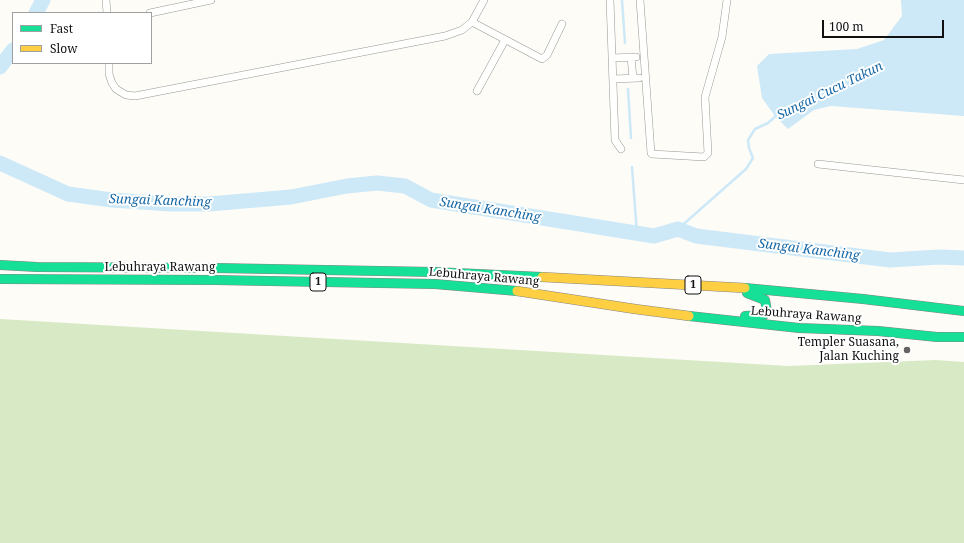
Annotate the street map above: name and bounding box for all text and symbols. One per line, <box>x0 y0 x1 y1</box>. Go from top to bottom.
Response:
legend <box>12 12 152 64</box>
scale bar <box>824 12 946 38</box>
text: 100 m <box>829 18 864 35</box>
text: Fast <box>50 20 73 37</box>
text: Slow <box>50 40 78 57</box>
water label: Sungai Cucu Takun <box>774 59 886 123</box>
water label: Sungai Kanching <box>109 191 211 211</box>
water label: Sungai Kanching <box>438 194 542 226</box>
water label: Sungai Kanching <box>757 236 861 264</box>
street label: Lebuhraya Rawang <box>104 261 216 275</box>
street label: Lebuhraya Rawang <box>428 265 540 289</box>
road number: 1 <box>310 273 326 291</box>
road number: 1 <box>685 276 701 294</box>
street label: Lebuhraya Rawang <box>750 304 862 326</box>
place label: Templer Suasana, Jalan Kuching <box>798 336 899 364</box>
marker: Templer Suasana, Jalan Kuching <box>902 345 912 355</box>

